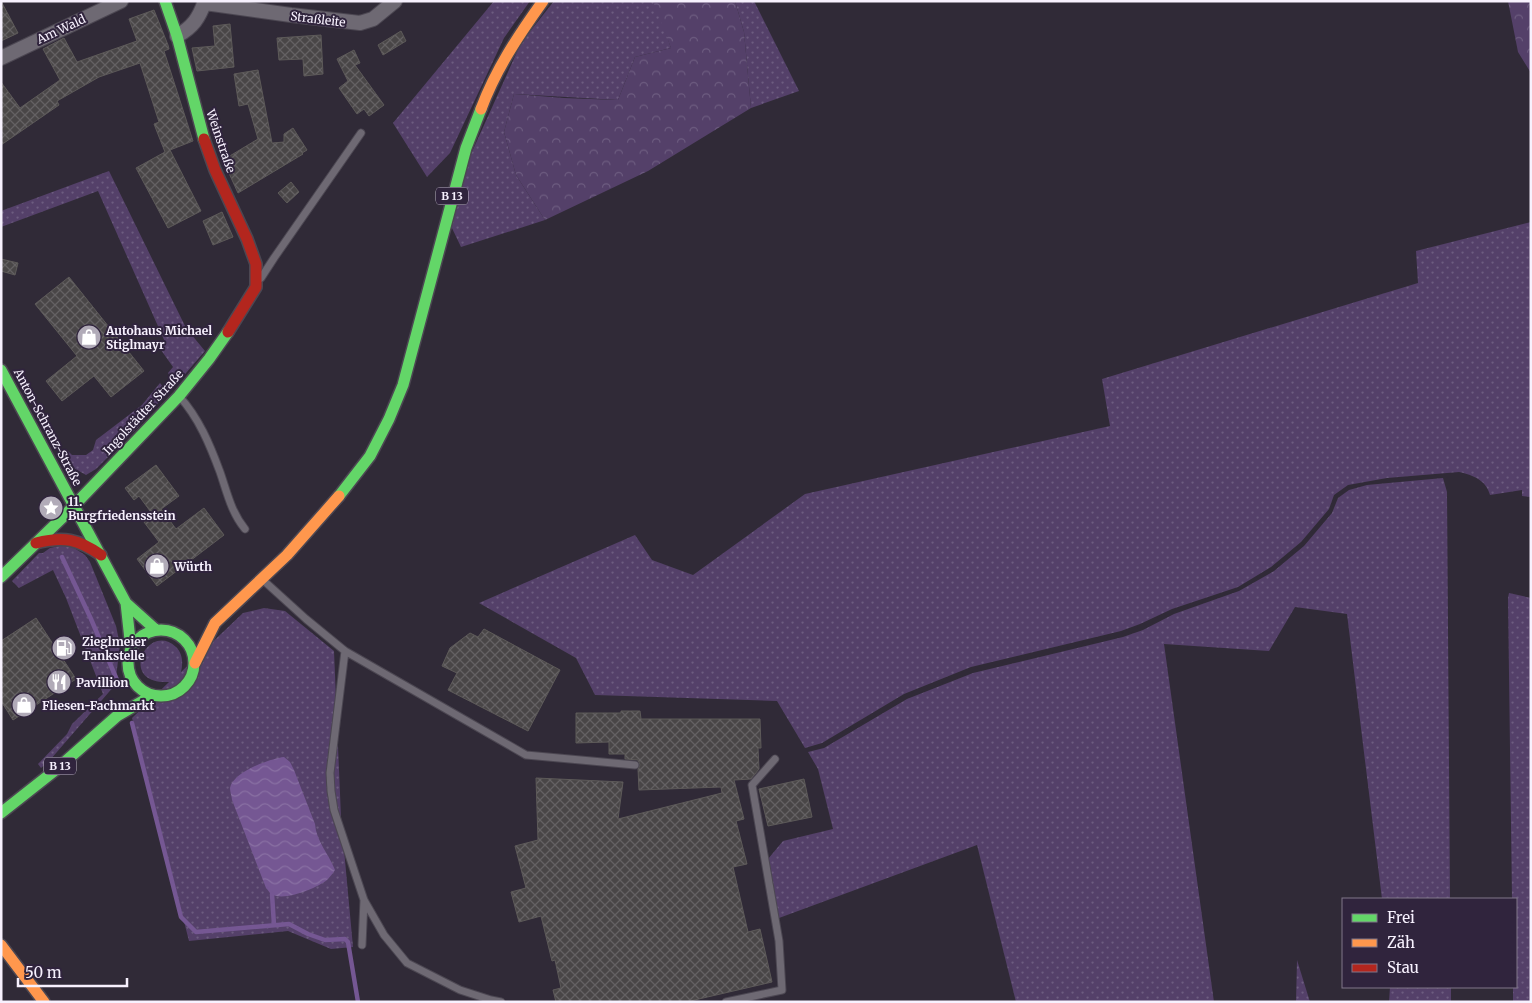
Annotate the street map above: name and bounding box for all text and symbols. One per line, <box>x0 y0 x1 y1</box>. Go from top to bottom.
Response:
street label: Straßleite <box>290 8 346 30</box>
street label: Am Wald <box>33 11 88 47</box>
street label: Weinstraße <box>203 106 239 175</box>
road number: B 13 <box>436 188 468 205</box>
place label: Autohaus Michael Stiglmayr <box>105 323 212 352</box>
shop icon: Autohaus Michael Stiglmayr <box>76 324 102 350</box>
street label: Anton-Schranz-Straße <box>10 365 85 488</box>
street label: Ingolstädter Straße <box>100 366 186 458</box>
place label: 11. Burgfriedensstein <box>68 494 176 523</box>
place icon: 11. Burgfriedensstein <box>38 495 64 521</box>
shop icon: Würth <box>144 553 170 579</box>
place label: Würth <box>173 559 212 574</box>
place label: Zieglmeier Tankstelle <box>82 634 147 663</box>
fuel station icon: Zieglmeier Tankstelle <box>51 635 77 661</box>
restaurant icon: Pavillion <box>46 669 72 695</box>
place label: Pavillion <box>76 675 129 690</box>
shop icon: Fliesen-Fachmarkt <box>11 692 37 718</box>
place label: Fliesen-Fachmarkt <box>42 698 154 713</box>
road number: B 13 <box>44 758 76 774</box>
legend <box>1342 898 1517 988</box>
text: Frei <box>1387 908 1415 927</box>
text: Zäh <box>1387 933 1415 952</box>
scale bar <box>18 956 126 988</box>
text: Stau <box>1387 958 1419 977</box>
text: 50 m <box>25 963 62 982</box>

